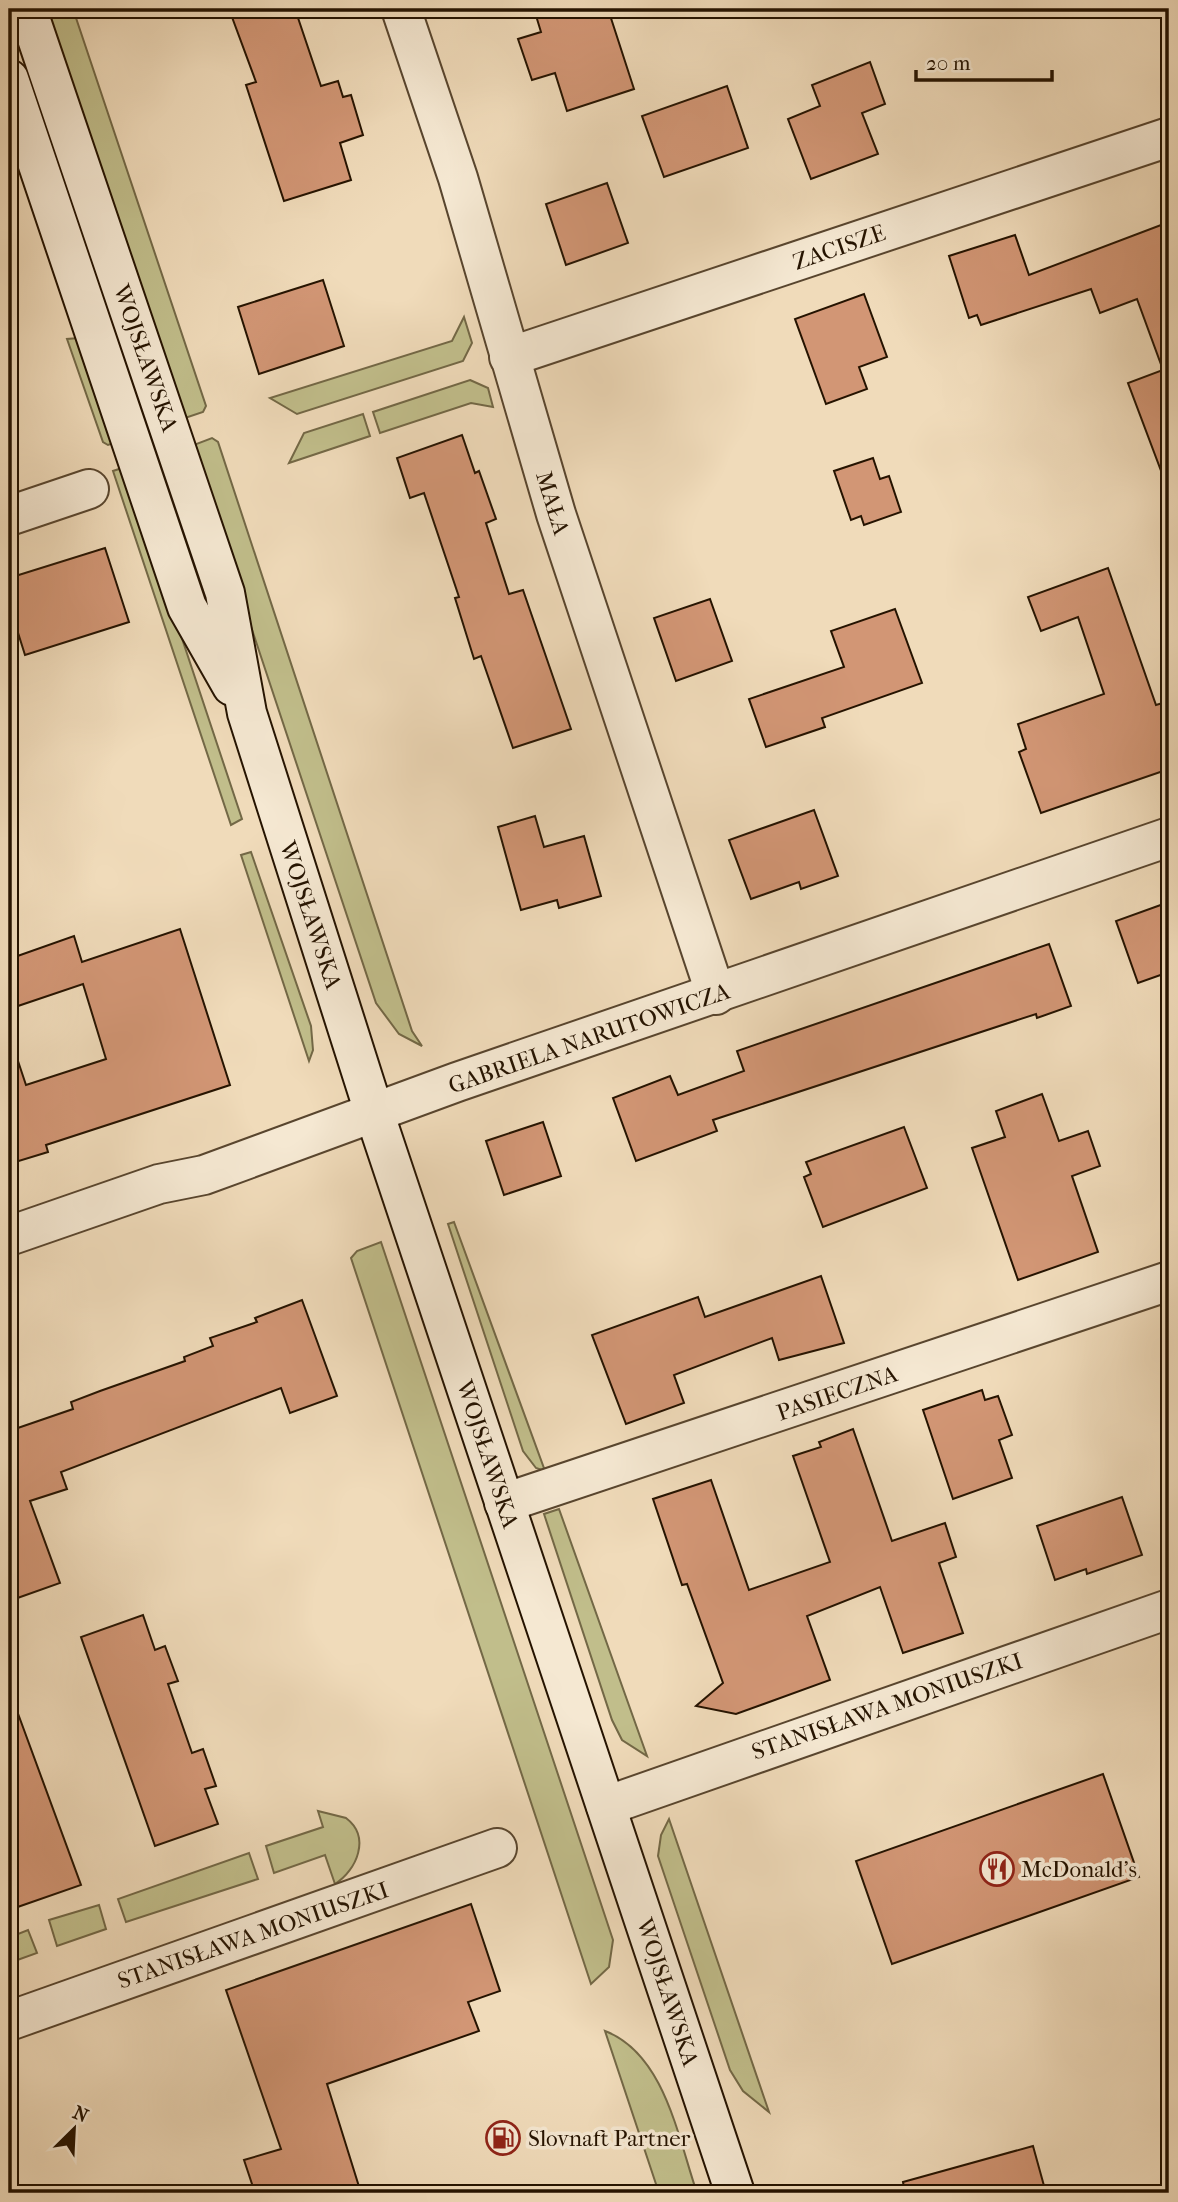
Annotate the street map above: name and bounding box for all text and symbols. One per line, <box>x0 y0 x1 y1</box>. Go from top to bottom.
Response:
scale bar <box>916 38 1052 82</box>
text: 20 m <box>926 51 971 75</box>
street label: ZACISZE <box>789 219 889 276</box>
street label: WOJSŁAWSKA <box>107 280 184 436</box>
street label: MAŁA <box>530 468 575 539</box>
street label: WOJSŁAWSKA <box>274 837 347 994</box>
street label: GABRIELA NARUTOWICZA <box>445 977 734 1099</box>
street label: PASIECZNA <box>773 1360 902 1427</box>
street label: WOJSŁAWSKA <box>451 1376 524 1533</box>
street label: STANISŁAWA MONIUSZKI <box>748 1647 1026 1766</box>
restaurant icon: McDonald's <box>978 1850 1016 1888</box>
place label: McDonald's <box>1021 1856 1137 1883</box>
street label: STANISŁAWA MONIUSZKI <box>114 1876 392 1995</box>
street label: WOJSŁAWSKA <box>631 1914 704 2071</box>
north arrow <box>38 2094 108 2164</box>
text: N <box>69 2101 92 2128</box>
fuel station icon: Slovnaft Partner <box>484 2119 522 2157</box>
place label: Slovnaft Partner <box>528 2125 691 2152</box>

